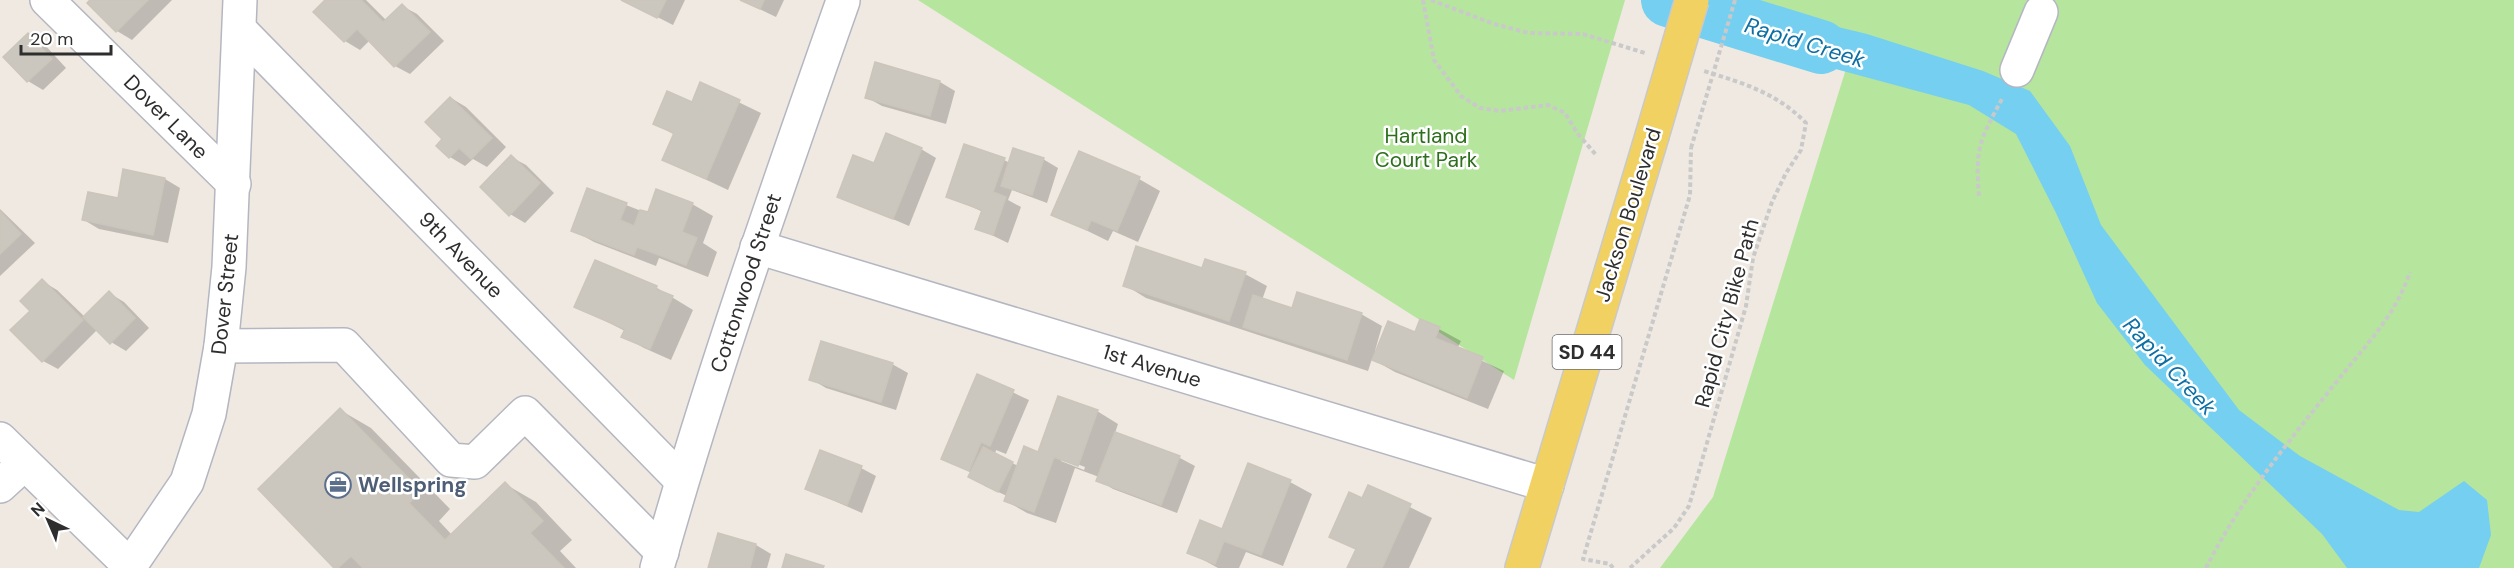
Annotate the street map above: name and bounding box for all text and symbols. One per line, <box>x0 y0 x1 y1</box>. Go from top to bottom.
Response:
water label: Rapid Creek <box>1741 10 1869 75</box>
scale bar <box>21 18 111 56</box>
text: 20 m <box>30 27 73 51</box>
street label: Dover Lane <box>118 69 214 165</box>
park label: Hartland Court Park <box>1375 122 1478 174</box>
street label: Jackson Boulevard <box>1588 125 1668 305</box>
street label: Cottonwood Street <box>704 190 788 376</box>
street label: 9th Avenue <box>413 206 509 304</box>
street label: Rapid City Bike Path <box>1688 216 1766 410</box>
street label: Dover Street <box>205 232 245 356</box>
water label: Rapid Creek <box>2117 311 2223 422</box>
road number: SD 44 <box>1552 335 1622 369</box>
street label: 1st Avenue <box>1099 338 1205 394</box>
office icon: Wellspring <box>323 470 353 500</box>
place label: Wellspring <box>358 471 467 499</box>
north arrow <box>18 490 78 550</box>
text: N <box>26 498 49 521</box>

